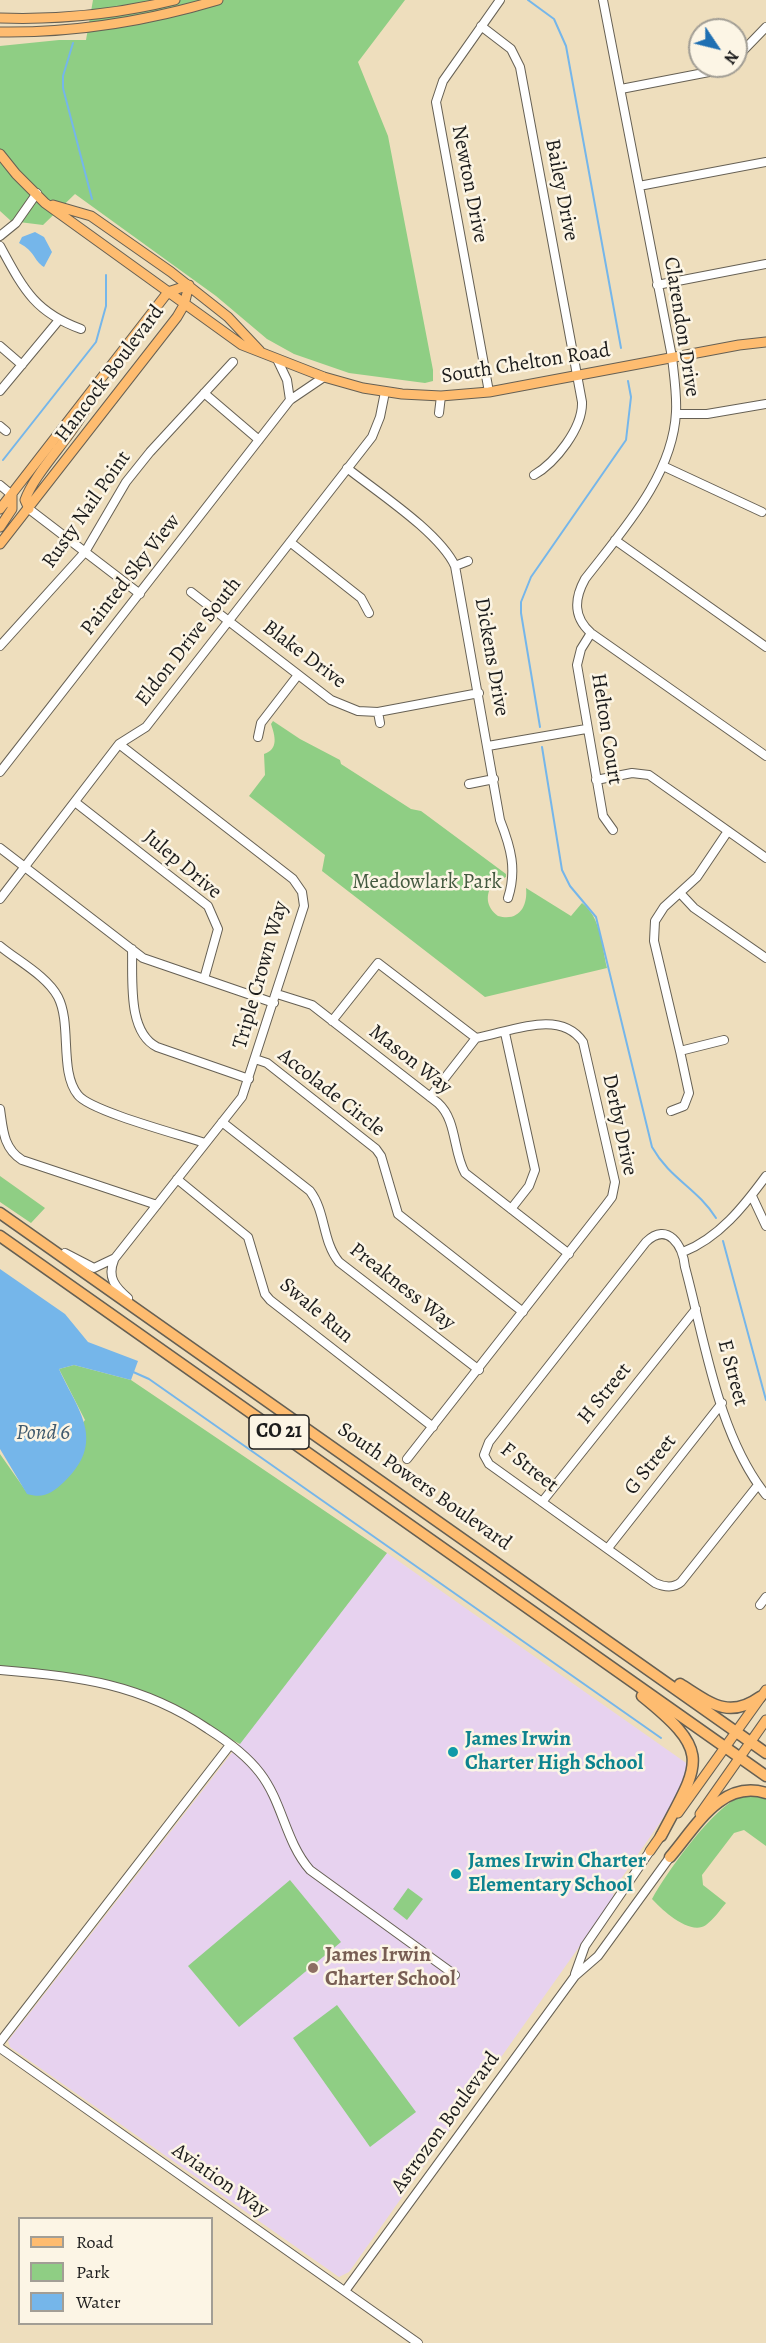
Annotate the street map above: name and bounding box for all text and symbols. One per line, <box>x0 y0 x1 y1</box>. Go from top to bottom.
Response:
north arrow <box>688 18 748 78</box>
text: N <box>719 46 743 68</box>
street label: Newton Drive <box>445 123 493 245</box>
street label: Bailey Drive <box>539 137 583 243</box>
street label: Clarendon Drive <box>657 255 705 399</box>
street label: Hancock Boulevard <box>50 300 170 448</box>
street label: South Chelton Road <box>440 338 612 390</box>
street label: Rusty Nail Point <box>37 446 137 574</box>
street label: Painted Sky View <box>76 509 186 641</box>
street label: Eldon Drive South <box>131 572 247 712</box>
street label: Dickens Drive <box>468 596 514 718</box>
street label: Blake Drive <box>257 615 351 695</box>
street label: Helton Court <box>585 671 627 787</box>
street label: Julep Drive <box>138 825 226 905</box>
park label: Meadowlark Park <box>352 870 502 896</box>
street label: Triple Crown Way <box>228 898 294 1052</box>
street label: Mason Way <box>363 1020 457 1100</box>
street label: Accolade Circle <box>272 1043 390 1143</box>
street label: Derby Drive <box>596 1072 642 1178</box>
street label: Preakness Way <box>344 1238 460 1336</box>
street label: Swale Run <box>274 1273 358 1349</box>
street label: E Street <box>711 1337 753 1409</box>
street label: H Street <box>573 1358 637 1430</box>
road number: CO 21 <box>249 1415 309 1449</box>
street label: South Powers Boulevard <box>332 1417 516 1557</box>
water label: Pond 6 <box>16 1421 70 1447</box>
street label: G Street <box>620 1430 682 1500</box>
street label: F Street <box>495 1438 563 1498</box>
place label: James Irwin Charter High School <box>465 1727 643 1777</box>
marker: James Irwin Charter High School <box>446 1745 460 1759</box>
place label: James Irwin Charter Elementary School <box>468 1849 646 1899</box>
marker: James Irwin Charter Elementary School <box>449 1867 463 1881</box>
place label: James Irwin Charter School <box>325 1943 456 1993</box>
marker: James Irwin Charter School <box>306 1961 320 1975</box>
street label: Astrozon Boulevard <box>386 2048 506 2198</box>
street label: Aviation Way <box>167 2138 273 2224</box>
legend <box>18 2217 213 2325</box>
text: Road <box>76 2230 113 2254</box>
text: Park <box>76 2260 110 2284</box>
text: Water <box>76 2290 121 2314</box>

